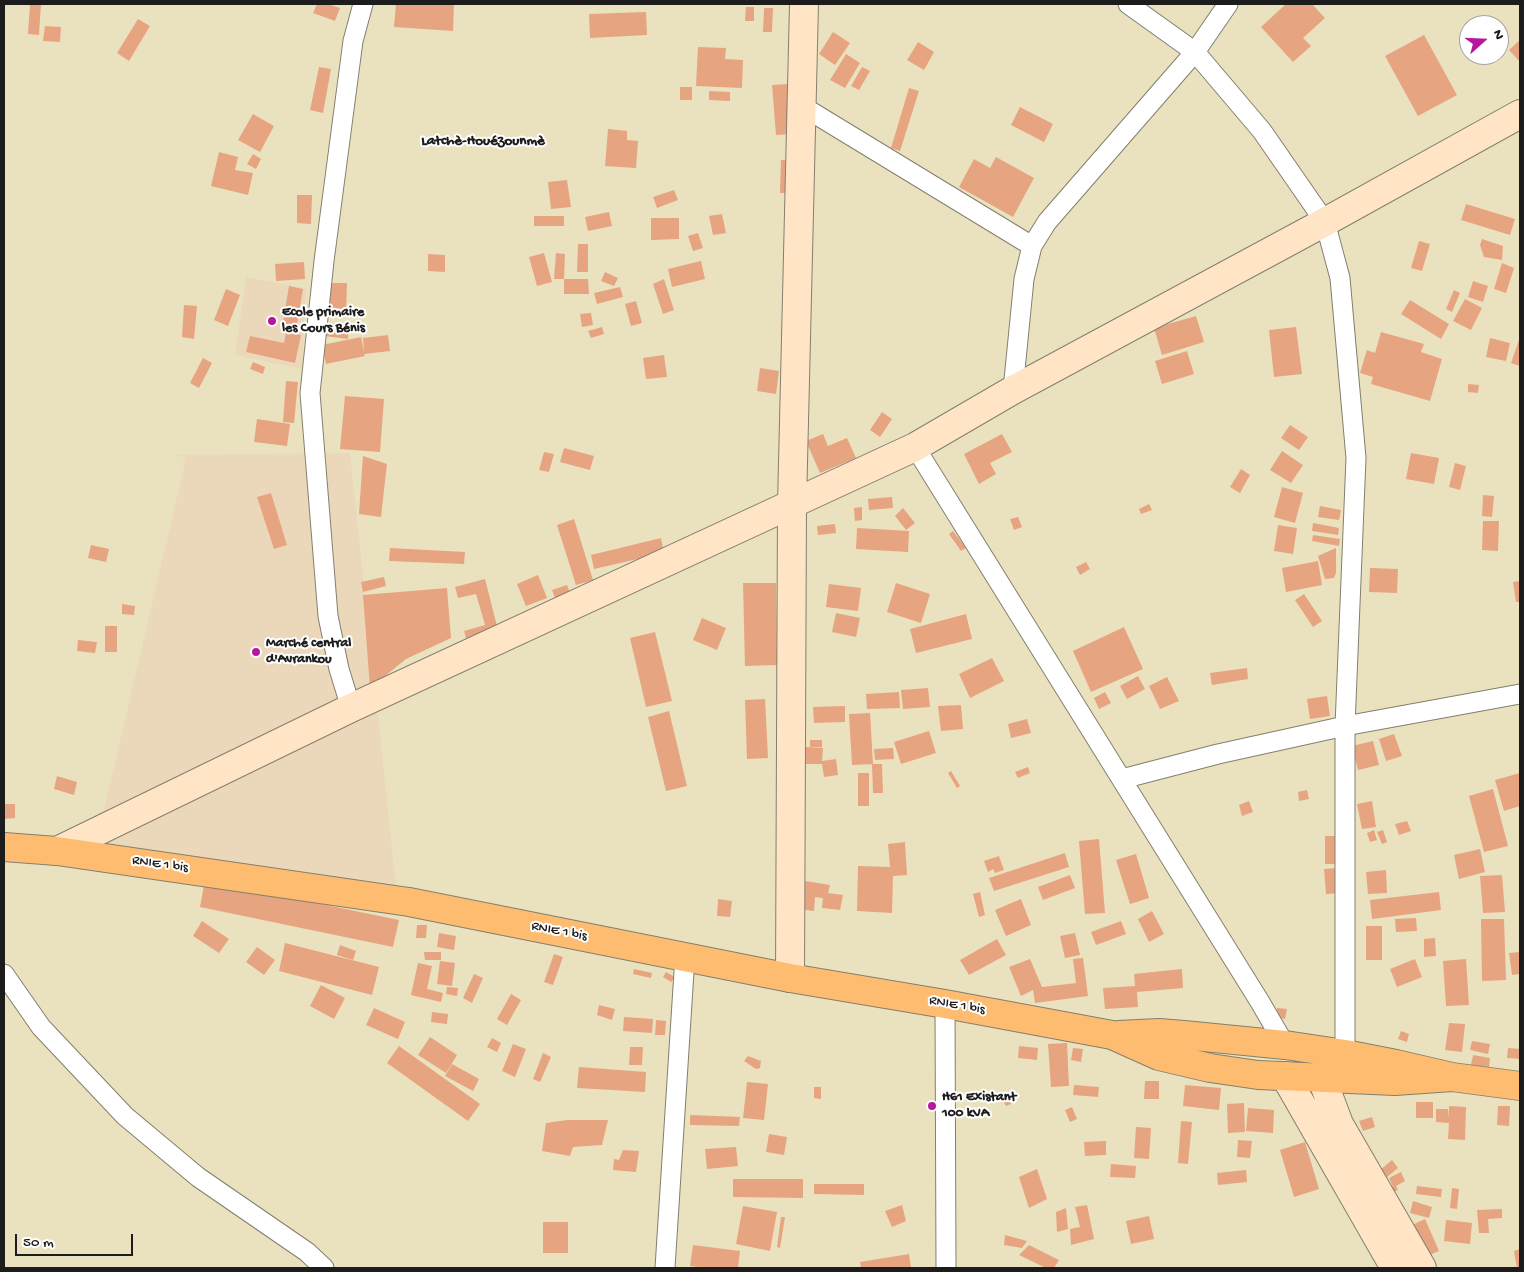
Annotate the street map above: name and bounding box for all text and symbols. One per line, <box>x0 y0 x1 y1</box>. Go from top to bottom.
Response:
north arrow <box>1459 15 1509 65</box>
text: N <box>1488 28 1507 42</box>
district label: Latchè-Houézounmè <box>421 133 545 151</box>
place label: Ecole primaire les Cours Bénis <box>282 305 365 338</box>
marker: Ecole primaire les Cours Bénis <box>266 315 278 327</box>
place label: Marché central d'Avrankou <box>266 636 351 669</box>
marker: Marché central d'Avrankou <box>250 646 262 658</box>
street label: RNIE 1 bis <box>131 853 189 877</box>
street label: RNIE 1 bis <box>530 918 588 946</box>
street label: RNIE 1 bis <box>928 993 986 1019</box>
place label: H61 Existant 100 kVA <box>942 1090 1016 1122</box>
marker: H61 Existant 100 kVA <box>926 1100 938 1112</box>
scale bar <box>18 1224 135 1256</box>
text: 50 m <box>23 1234 54 1252</box>

